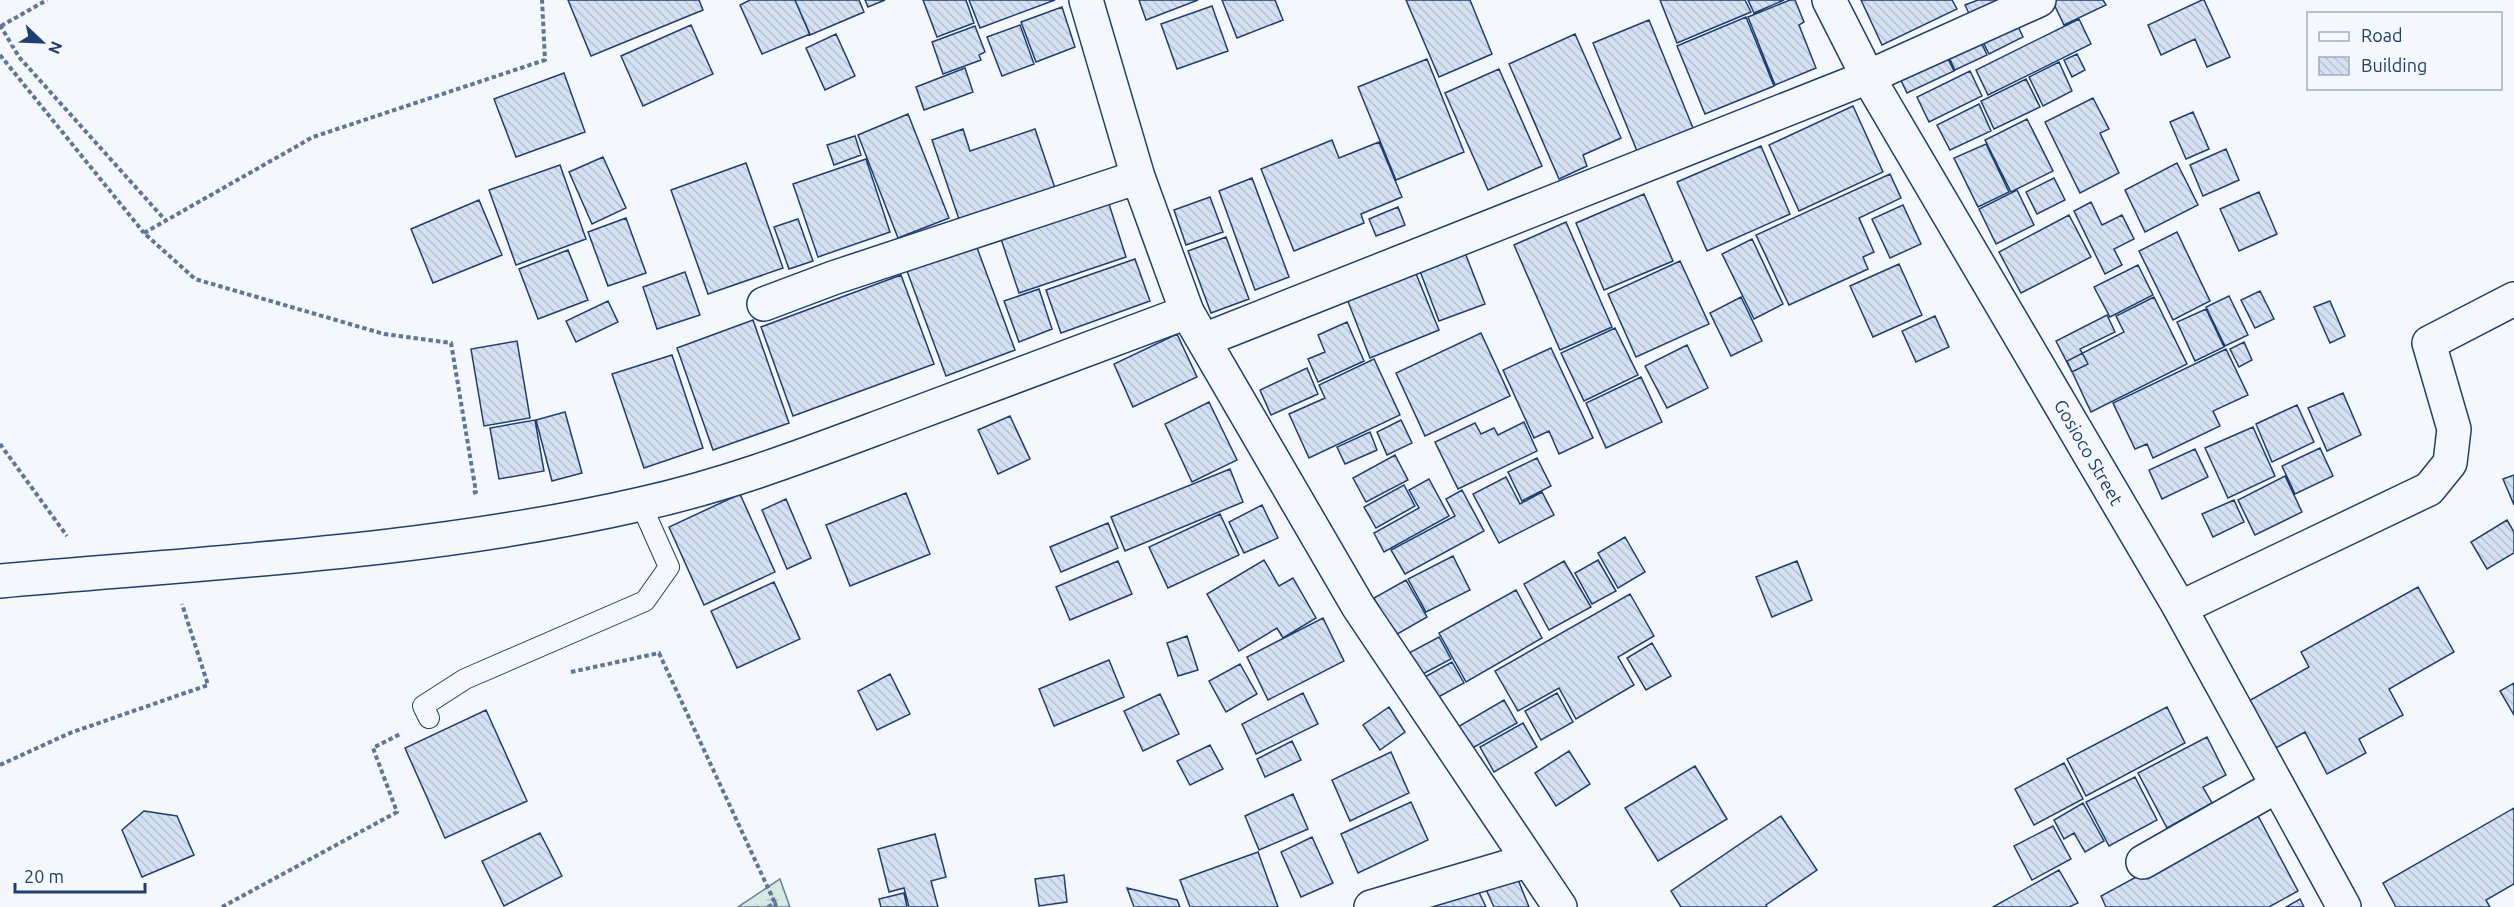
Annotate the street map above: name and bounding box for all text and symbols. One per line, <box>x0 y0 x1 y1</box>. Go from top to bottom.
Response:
north arrow <box>12 12 72 72</box>
legend <box>2307 12 2502 90</box>
text: Road <box>2361 25 2403 45</box>
text: N <box>45 39 66 57</box>
text: Building <box>2361 55 2427 75</box>
street label: Gosioco Street <box>2051 396 2127 508</box>
scale bar <box>15 856 146 894</box>
text: 20 m <box>24 866 64 886</box>

